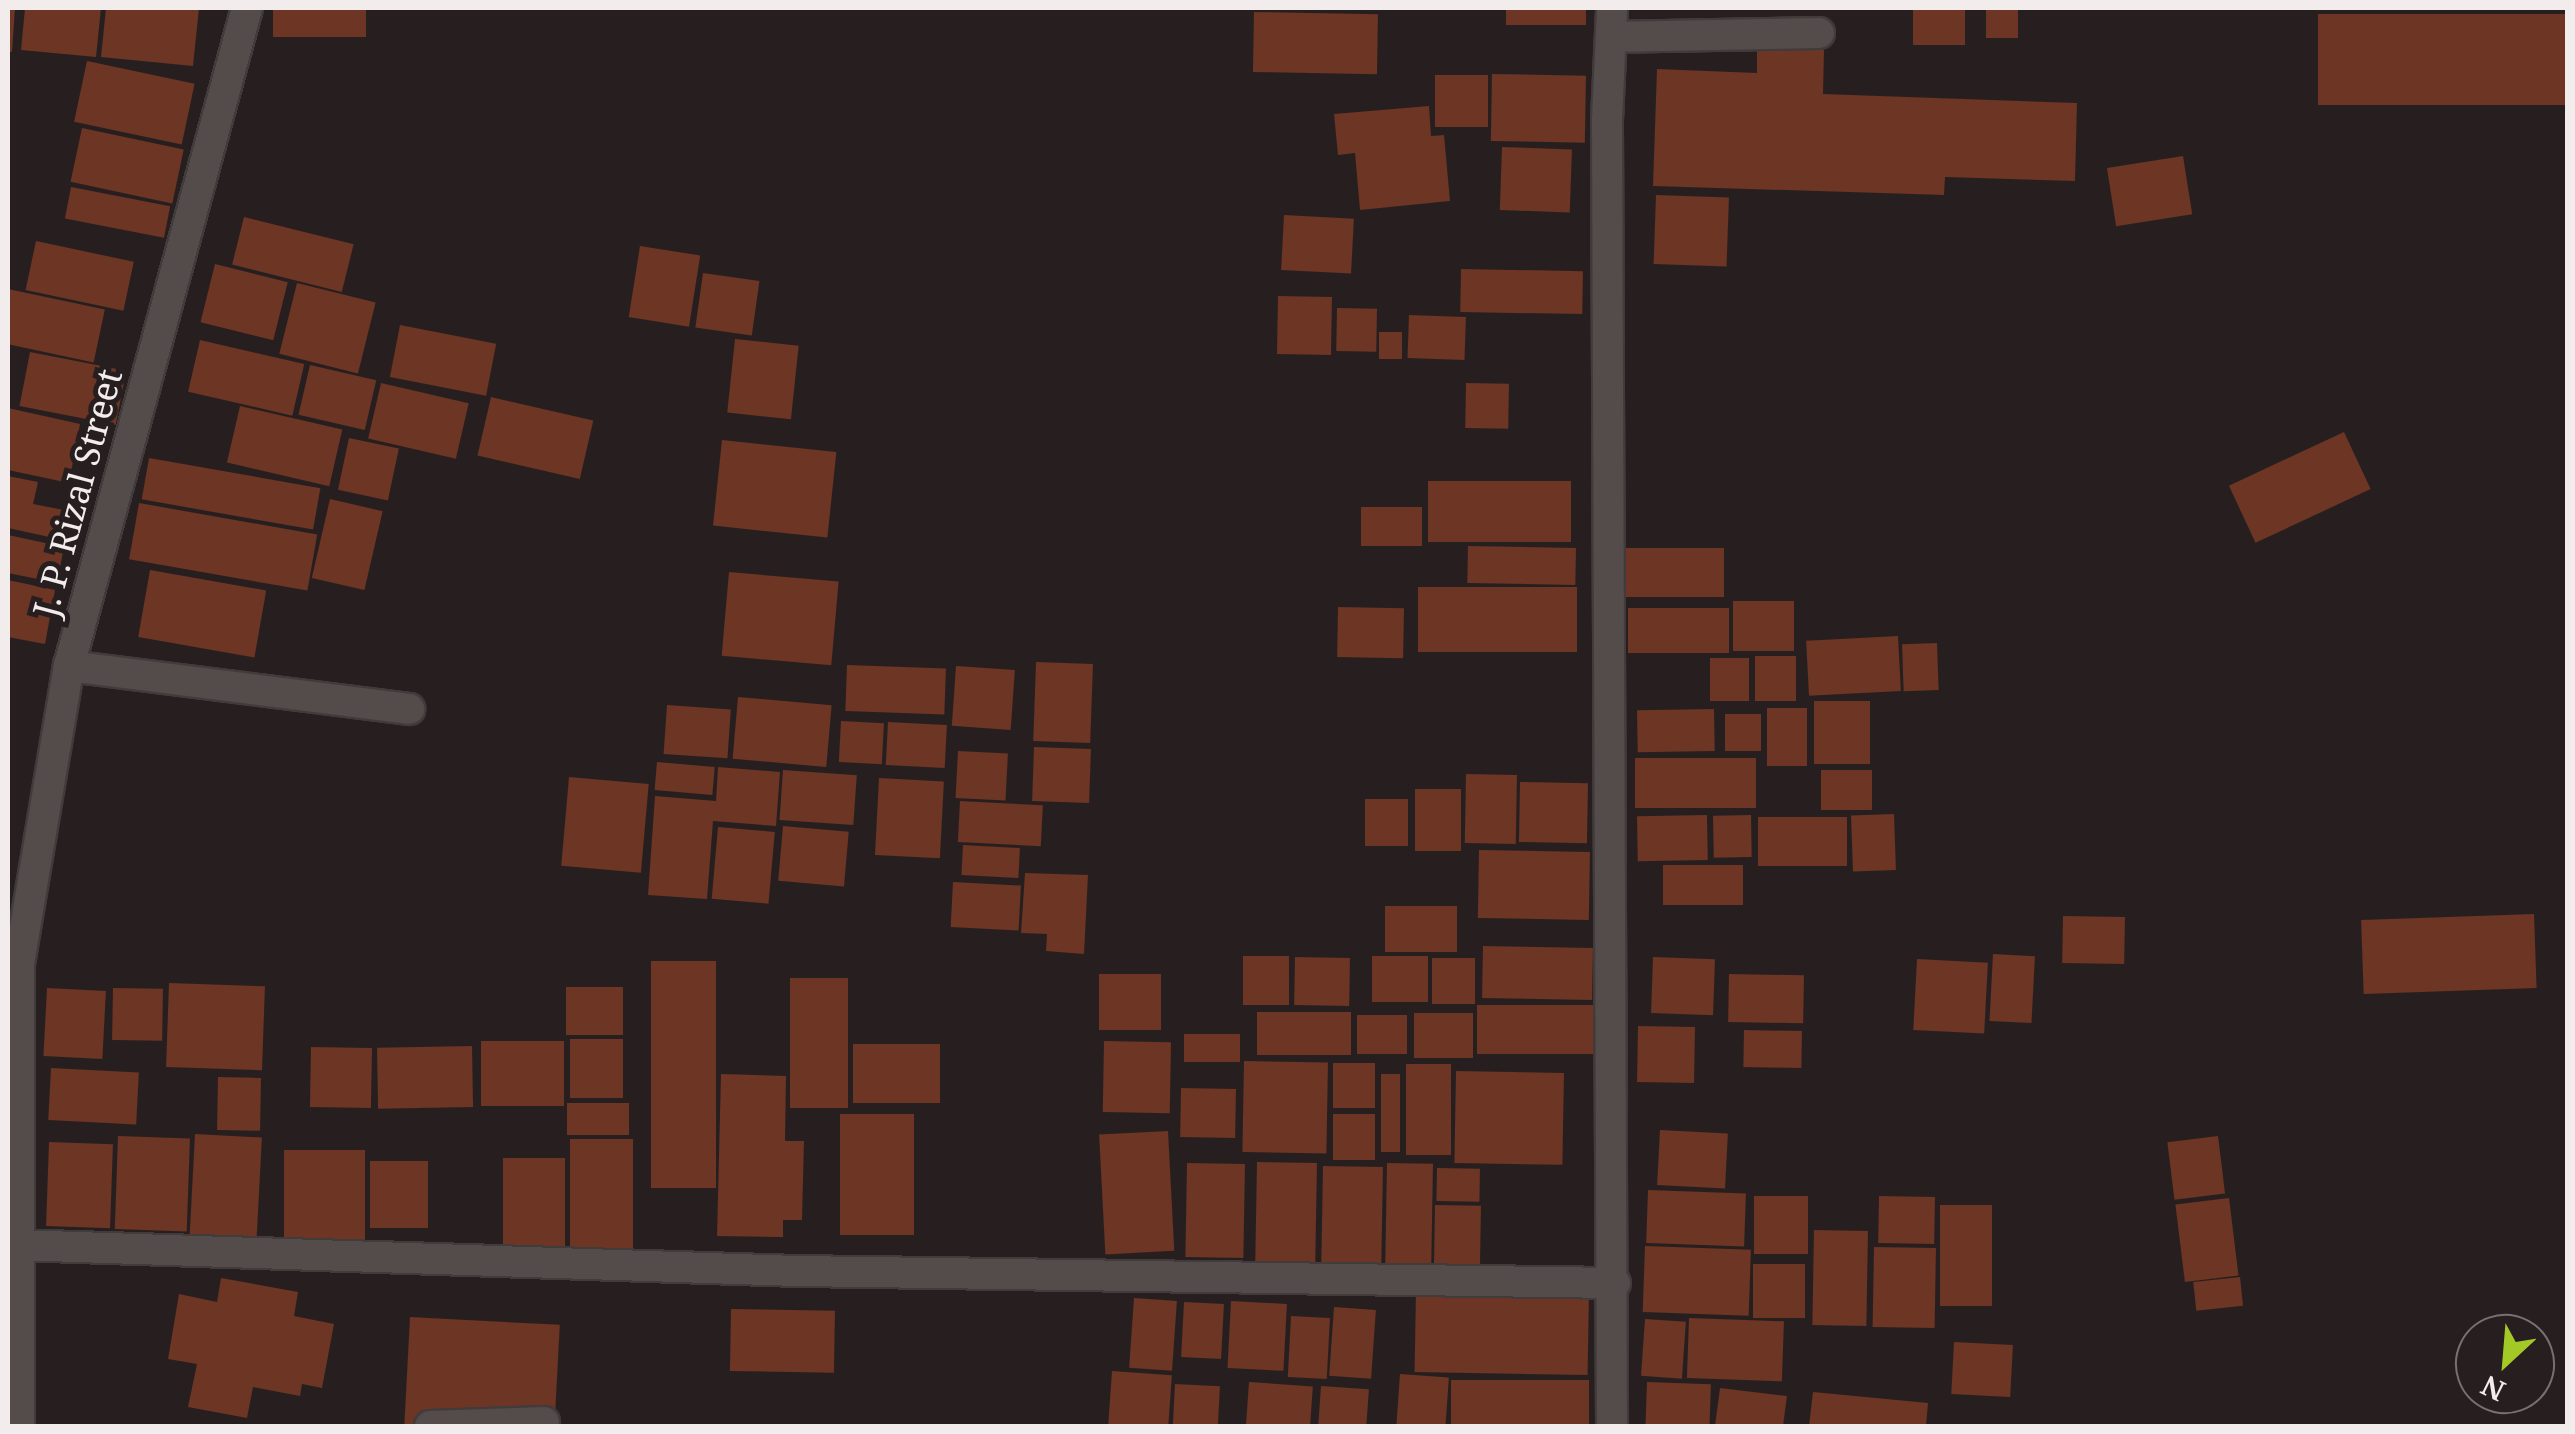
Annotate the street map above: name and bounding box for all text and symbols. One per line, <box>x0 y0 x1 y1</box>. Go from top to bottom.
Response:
street label: J. P. Rizal Street <box>24 365 130 621</box>
north arrow <box>2455 1314 2555 1414</box>
text: N <box>2474 1367 2511 1411</box>

